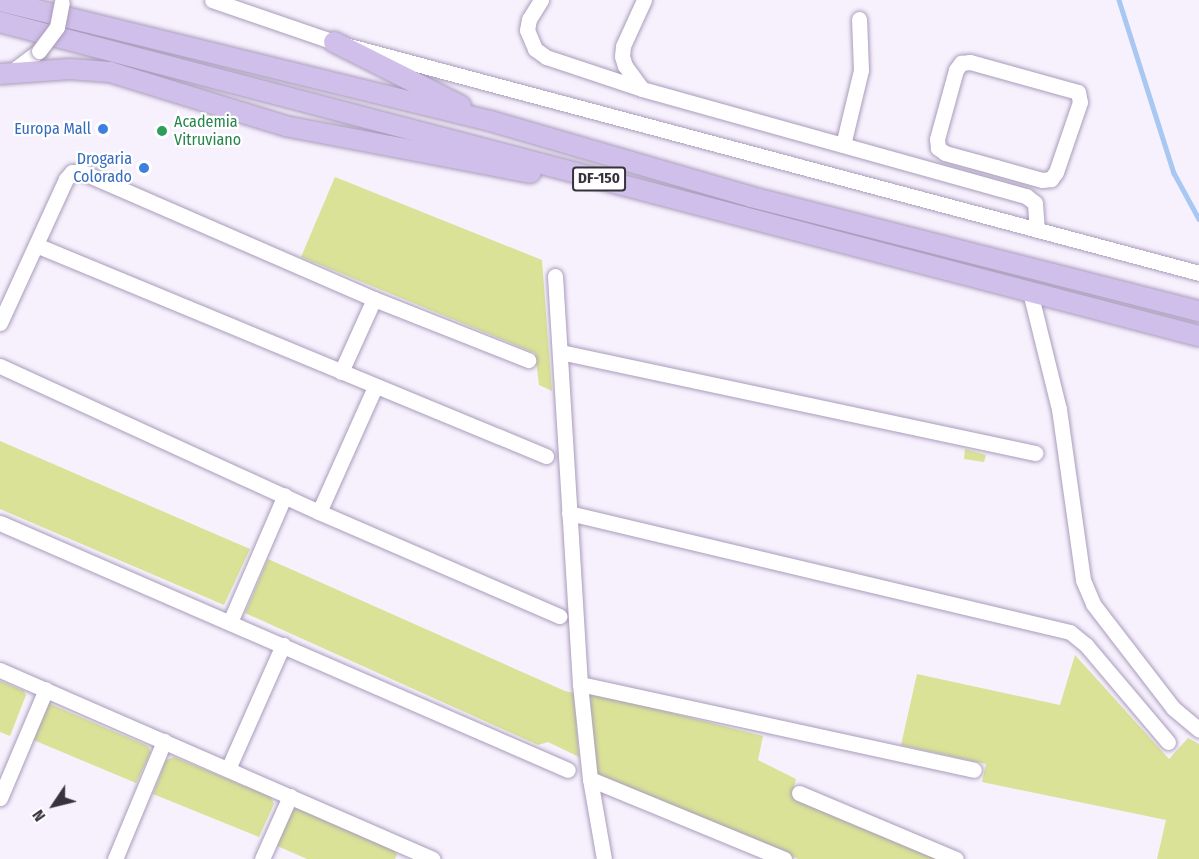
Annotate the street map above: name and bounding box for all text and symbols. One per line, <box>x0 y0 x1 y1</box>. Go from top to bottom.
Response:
place label: Academia Vitruviano <box>174 112 241 150</box>
place label: Europa Mall <box>14 119 91 139</box>
marker: Europa Mall <box>96 122 110 136</box>
marker: Academia Vitruviano <box>155 124 169 138</box>
place label: Drogaria Colorado <box>73 149 132 187</box>
marker: Drogaria Colorado <box>137 161 151 175</box>
road number: DF-150 <box>572 167 626 191</box>
north arrow <box>24 775 84 835</box>
text: N <box>28 806 49 825</box>

